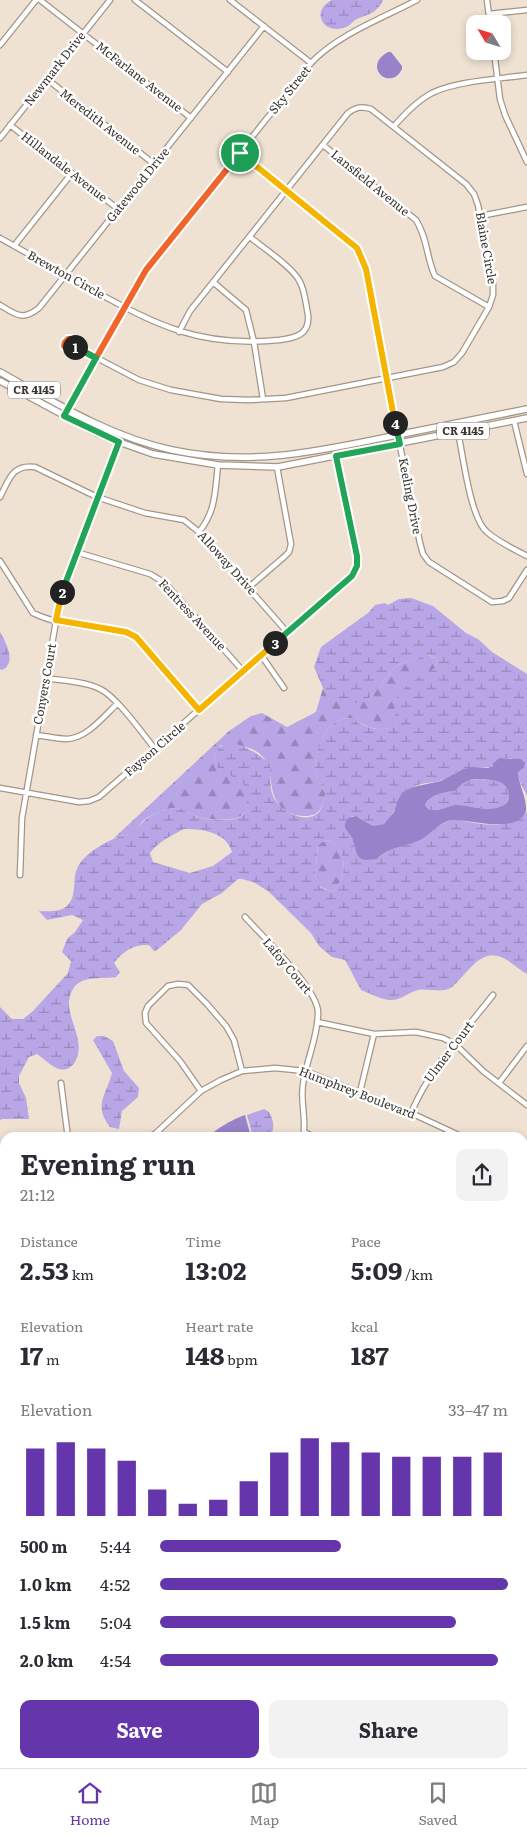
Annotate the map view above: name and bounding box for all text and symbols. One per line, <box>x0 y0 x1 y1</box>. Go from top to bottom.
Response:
north arrow <box>466 15 511 60</box>
map controls <box>466 15 511 60</box>
street label: Newmark Drive <box>19 27 89 110</box>
street label: McFarlane Avenue <box>93 37 187 116</box>
street label: Sky Street <box>264 61 315 118</box>
street label: Meredith Avenue <box>56 84 145 158</box>
street label: Hillandale Avenue <box>18 127 111 206</box>
pin <box>219 132 261 174</box>
icon: arrive <box>226 139 254 167</box>
street label: Gatewood Drive <box>101 143 173 226</box>
street label: Lansfield Avenue <box>327 145 414 220</box>
street label: Blaine Circle <box>472 210 502 285</box>
street label: Brewton Circle <box>25 245 108 303</box>
pin: 1 <box>62 334 88 360</box>
text: 1 <box>73 337 78 357</box>
road number: CR 4145 <box>8 382 60 398</box>
pin: 4 <box>382 410 408 436</box>
text: 4 <box>391 413 400 433</box>
road number: CR 4145 <box>437 422 489 440</box>
street label: Keeling Drive <box>395 456 427 536</box>
street label: Alloway Drive <box>194 526 261 598</box>
street label: Fentress Avenue <box>155 574 231 654</box>
pin: 2 <box>50 580 74 604</box>
text: 2 <box>59 582 66 602</box>
pin: 3 <box>262 630 288 656</box>
text: 3 <box>272 633 279 653</box>
street label: Conyers Court <box>28 642 60 726</box>
street label: Fayson Circle <box>120 717 189 780</box>
street label: Lafoy Court <box>259 933 317 997</box>
street label: Ulmer Court <box>419 1017 477 1086</box>
street label: Humphrey Boulevard <box>296 1062 419 1123</box>
text: Evening run <box>20 1142 196 1184</box>
button: share <box>456 1149 508 1201</box>
text: 21:12 <box>20 1182 55 1206</box>
text: Distance <box>20 1231 78 1251</box>
text: Time <box>185 1231 221 1251</box>
text: Pace <box>351 1231 381 1251</box>
text: 2.53 <box>20 1251 69 1288</box>
text: 13:02 <box>185 1251 246 1288</box>
text: 5:09 <box>351 1251 402 1288</box>
text: km <box>69 1264 94 1284</box>
text: /km <box>402 1264 433 1284</box>
text: Elevation <box>20 1316 83 1336</box>
text: Heart rate <box>185 1316 253 1336</box>
text: kcal <box>351 1316 378 1336</box>
text: 17 <box>20 1336 43 1373</box>
text: 148 <box>185 1336 225 1373</box>
text: 187 <box>351 1336 389 1373</box>
text: m <box>43 1349 60 1369</box>
text: bpm <box>225 1349 258 1369</box>
text: Elevation <box>20 1397 92 1421</box>
text: 33–47 m <box>448 1397 508 1421</box>
text: 500 m <box>20 1534 68 1558</box>
text: 5:44 <box>100 1534 131 1558</box>
text: 1.0 km <box>20 1572 72 1596</box>
text: 4:52 <box>100 1572 130 1596</box>
text: 1.5 km <box>20 1610 70 1634</box>
text: 5:04 <box>100 1610 132 1634</box>
text: 2.0 km <box>20 1648 74 1672</box>
text: 4:54 <box>100 1648 131 1672</box>
button: Save <box>20 1700 259 1758</box>
button: Share <box>269 1700 508 1758</box>
tab: Home <box>70 1779 110 1829</box>
tab: Map <box>249 1779 279 1829</box>
tab: Saved <box>418 1779 457 1829</box>

